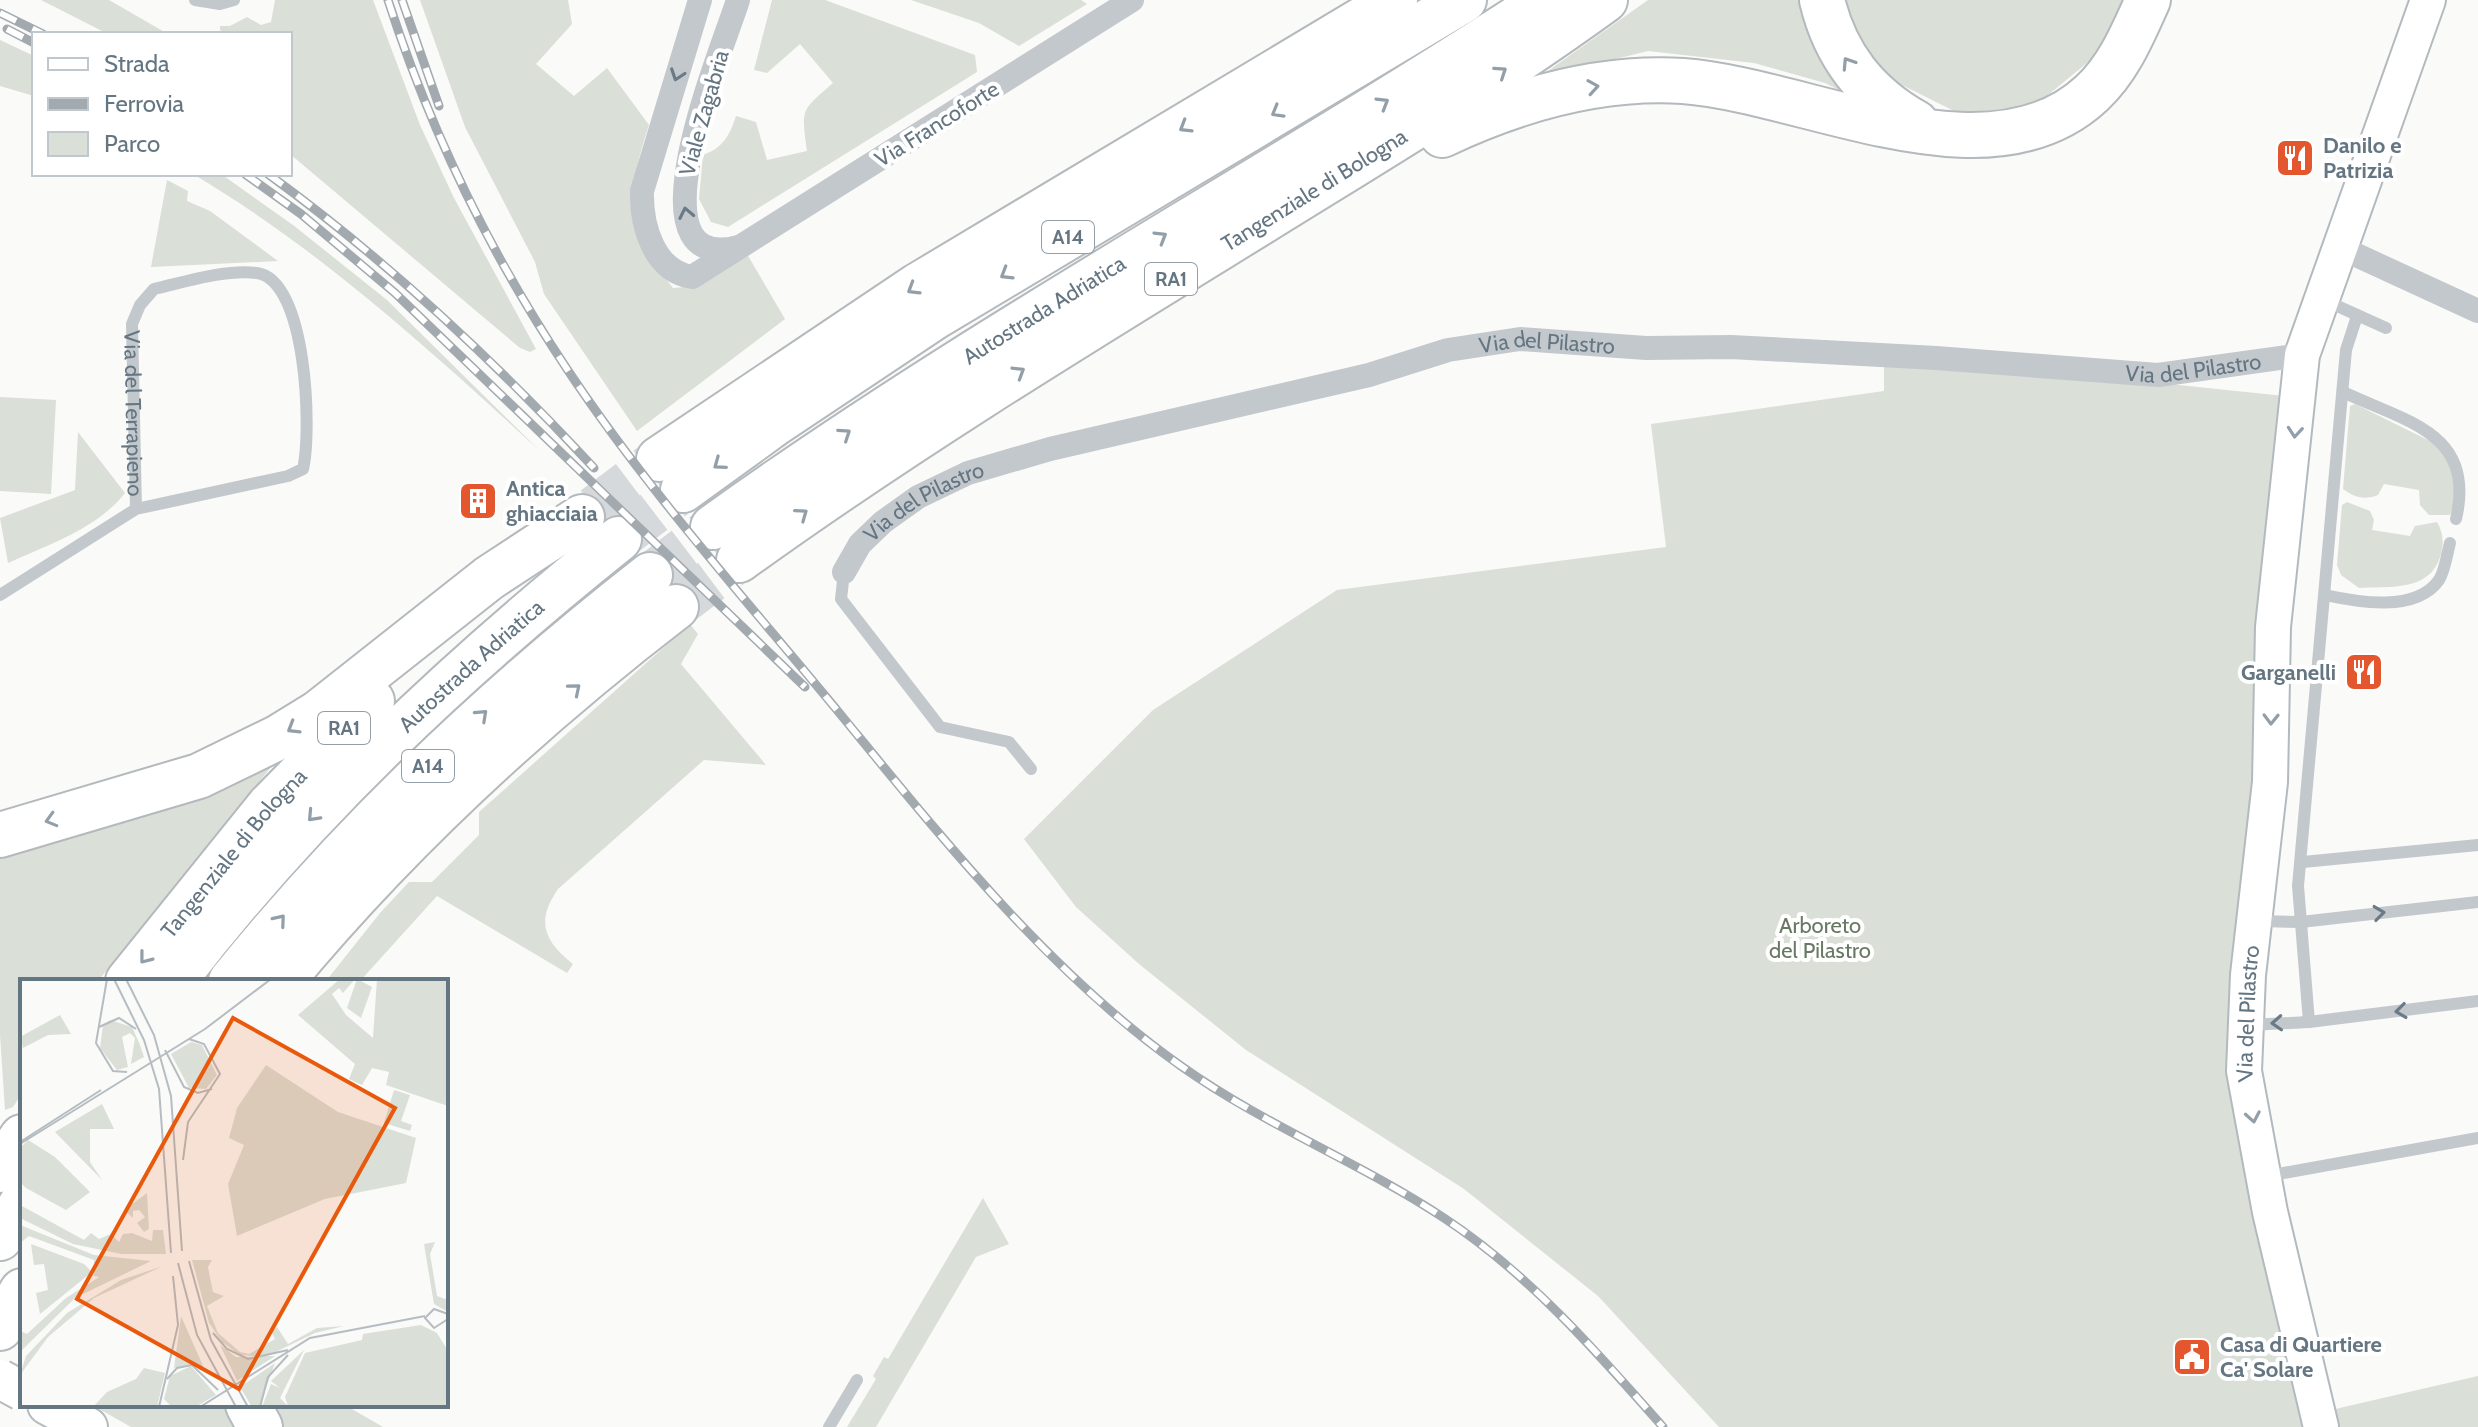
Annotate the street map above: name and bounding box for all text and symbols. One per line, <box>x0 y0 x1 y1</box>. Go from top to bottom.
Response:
legend <box>32 32 292 176</box>
street label: Viale Zagabria <box>673 47 735 179</box>
text: Strada <box>104 49 170 78</box>
one-way arrow <box>1843 57 1858 72</box>
one-way arrow <box>670 67 686 81</box>
one-way arrow <box>1493 67 1507 82</box>
street label: Via Francoforte <box>870 75 1004 173</box>
one-way arrow <box>1587 79 1600 96</box>
text: Ferrovia <box>104 89 185 118</box>
one-way arrow <box>1374 97 1389 113</box>
one-way arrow <box>1271 102 1286 117</box>
one-way arrow <box>1179 118 1193 133</box>
street label: Tangenziale di Bologna <box>1216 122 1412 257</box>
text: Parco <box>104 129 160 158</box>
place label: Danilo e Patrizia <box>2323 132 2402 184</box>
restaurant icon: Danilo e Patrizia <box>2274 137 2316 179</box>
one-way arrow <box>678 207 695 221</box>
road number: A14 <box>1042 221 1094 253</box>
one-way arrow <box>1152 231 1167 247</box>
street label: Autostrada Adriatica <box>958 249 1130 370</box>
road number: RA1 <box>1145 263 1197 295</box>
one-way arrow <box>1000 264 1015 280</box>
one-way arrow <box>907 279 922 294</box>
street label: Via del Pilastro <box>1477 325 1616 359</box>
street label: Via del Terrapieno <box>119 330 149 497</box>
street label: Via del Pilastro <box>2124 347 2263 389</box>
one-way arrow <box>1010 366 1025 382</box>
one-way arrow <box>2286 426 2303 439</box>
one-way arrow <box>837 429 851 444</box>
one-way arrow <box>713 454 728 469</box>
street label: Via del Pilastro <box>858 456 987 547</box>
place label: Antica ghiacciaia <box>506 475 598 527</box>
building icon: Antica ghiacciaia <box>457 480 499 522</box>
one-way arrow <box>793 510 808 524</box>
street label: Autostrada Adriatica <box>393 593 549 738</box>
restaurant icon: Garganelli <box>2343 651 2385 693</box>
place label: Garganelli <box>2241 659 2336 686</box>
one-way arrow <box>565 684 580 699</box>
one-way arrow <box>473 710 487 725</box>
road number: RA1 <box>318 712 370 744</box>
one-way arrow <box>2263 713 2280 726</box>
one-way arrow <box>287 718 302 734</box>
road number: A14 <box>402 750 454 782</box>
street label: Tangenziale di Bologna <box>155 762 312 943</box>
one-way arrow <box>307 807 322 821</box>
one-way arrow <box>45 811 59 827</box>
one-way arrow <box>2372 905 2385 922</box>
park label: Arboreto del Pilastro <box>1769 912 1871 964</box>
one-way arrow <box>270 915 285 930</box>
street label: Via del Pilastro <box>2230 944 2265 1084</box>
one-way arrow <box>140 949 155 963</box>
inset map <box>20 979 448 1407</box>
one-way arrow <box>2394 1002 2407 1019</box>
one-way arrow <box>2270 1015 2283 1032</box>
one-way arrow <box>2243 1110 2260 1124</box>
place label: Casa di Quartiere Ca' Solare <box>2220 1331 2382 1383</box>
public building icon: Casa di Quartiere Ca' Solare <box>2171 1336 2213 1378</box>

